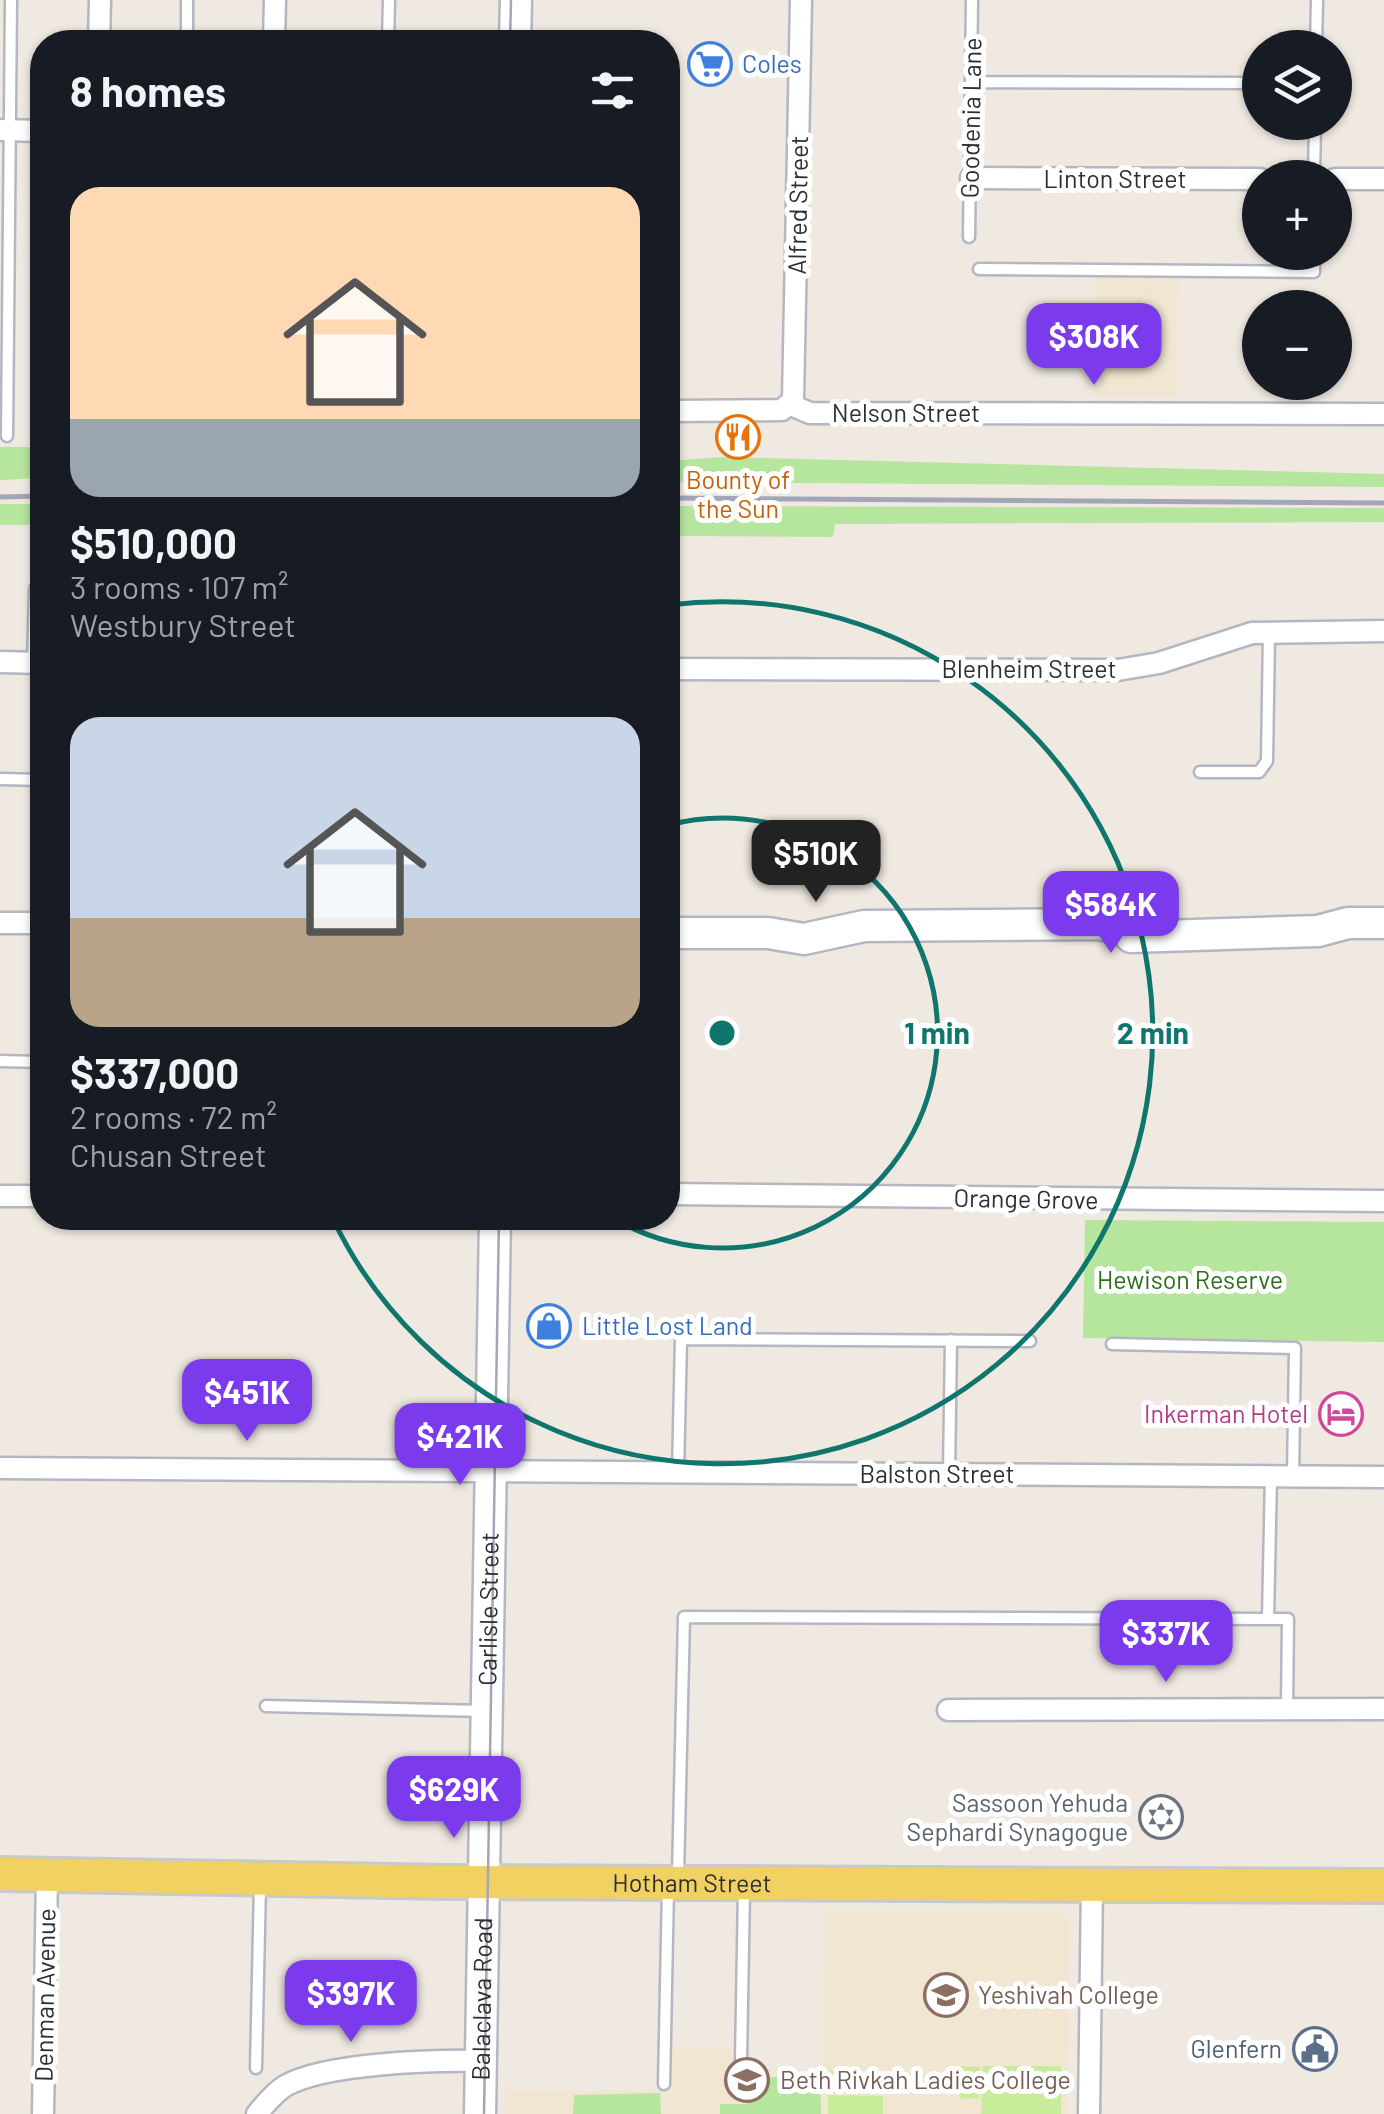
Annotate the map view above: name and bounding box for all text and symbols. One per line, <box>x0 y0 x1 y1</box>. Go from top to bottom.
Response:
map controls <box>1242 30 1352 400</box>
button: layers <box>1242 30 1352 140</box>
street label: Goodenia Lane <box>954 37 986 199</box>
supermarket icon: Coles <box>687 41 733 87</box>
place label: Coles <box>742 48 802 78</box>
icon: filters <box>585 63 640 118</box>
text: 8 homes <box>70 65 226 115</box>
street label: Alfred Street <box>781 135 813 275</box>
button: + <box>1242 160 1352 270</box>
street label: Linton Street <box>1043 163 1187 193</box>
icon: home <box>265 252 445 432</box>
button: − <box>1242 290 1352 400</box>
pin: $308K <box>1024 303 1164 388</box>
text: $308K <box>1048 316 1140 354</box>
street label: Nelson Street <box>832 397 980 427</box>
restaurant icon: Bounty of the Sun <box>715 414 761 460</box>
place label: Bounty of the Sun <box>686 464 790 523</box>
text: $510,000 <box>70 517 237 567</box>
text: 3 rooms · 107 m² <box>70 567 288 605</box>
text: Westbury Street <box>70 605 296 643</box>
street label: Blenheim Street <box>941 653 1117 683</box>
icon: home <box>265 782 445 962</box>
pin: $510K <box>746 820 886 905</box>
text: $510K <box>774 833 858 871</box>
pin: $584K <box>1041 871 1181 956</box>
text: $584K <box>1065 884 1157 922</box>
text: 1 min <box>904 1014 970 1050</box>
text: 2 min <box>1117 1014 1189 1050</box>
centre of rings <box>704 1015 740 1051</box>
text: $337,000 <box>70 1047 239 1097</box>
text: 2 rooms · 72 m² <box>70 1097 277 1135</box>
text: Chusan Street <box>70 1135 267 1173</box>
street label: Orange Grove <box>953 1182 1099 1214</box>
park label: Hewison Reserve <box>1097 1264 1283 1294</box>
shop icon: Little Lost Land <box>526 1303 572 1349</box>
place label: Little Lost Land <box>582 1310 753 1340</box>
pin: $451K <box>177 1359 317 1444</box>
text: $451K <box>204 1372 290 1410</box>
hotel icon: Inkerman Hotel <box>1318 1391 1364 1437</box>
place label: Inkerman Hotel <box>1144 1398 1308 1428</box>
pin: $421K <box>390 1403 530 1488</box>
text: $421K <box>417 1416 503 1454</box>
street label: Balston Street <box>859 1458 1015 1488</box>
street label: Carlisle Street <box>471 1532 504 1686</box>
pin: $337K <box>1096 1600 1236 1685</box>
text: $337K <box>1122 1613 1210 1651</box>
pin: $629K <box>384 1756 524 1841</box>
text: $629K <box>409 1769 499 1807</box>
place label: Sassoon Yehuda Sephardi Synagogue <box>907 1787 1128 1846</box>
synagogue icon: Sassoon Yehuda Sephardi Synagogue <box>1138 1794 1184 1840</box>
street label: Hotham Street <box>612 1867 772 1897</box>
street label: Denman Avenue <box>27 1908 61 2082</box>
street label: Balaclava Road <box>465 1917 497 2081</box>
pin: $397K <box>281 1960 421 2045</box>
school or university icon: Yeshivah College <box>923 1972 969 2018</box>
text: $397K <box>307 1973 395 2011</box>
place label: Yeshivah College <box>978 1979 1159 2009</box>
public building icon: Glenfern <box>1292 2026 1338 2072</box>
place label: Glenfern <box>1190 2033 1282 2063</box>
school or university icon: Beth Rivkah Ladies College <box>724 2057 770 2103</box>
place label: Beth Rivkah Ladies College <box>780 2064 1071 2094</box>

